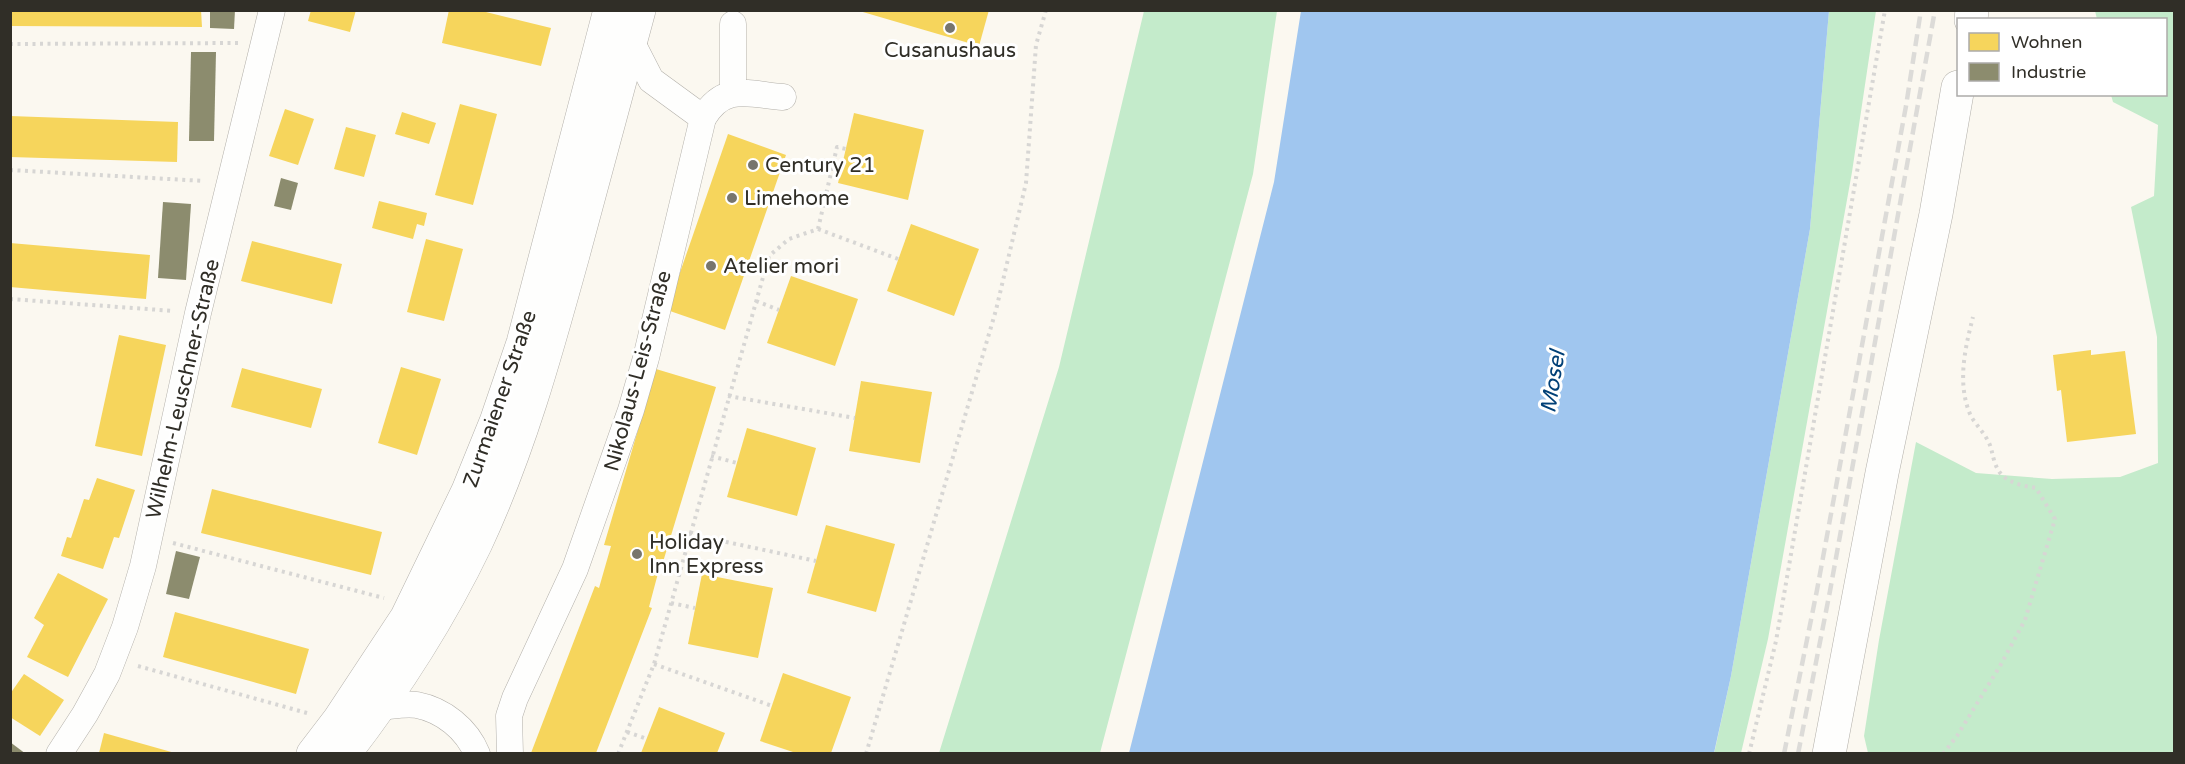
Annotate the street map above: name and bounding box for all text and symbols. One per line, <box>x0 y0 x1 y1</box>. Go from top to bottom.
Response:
legend <box>1957 18 2167 96</box>
marker: Cusanushaus <box>943 21 957 35</box>
text: Wohnen <box>2011 31 2082 53</box>
place label: Cusanushaus <box>884 38 1016 63</box>
text: Industrie <box>2011 61 2086 83</box>
place label: Century 21 <box>765 153 876 178</box>
marker: Century 21 <box>746 158 760 172</box>
place label: Limehome <box>744 186 849 211</box>
marker: Limehome <box>725 191 739 205</box>
place label: Atelier mori <box>723 254 839 279</box>
street label: Wilhelm-Leuschner-Straße <box>141 257 225 521</box>
marker: Atelier mori <box>704 259 718 273</box>
street label: Nikolaus-Leis-Straße <box>599 268 677 474</box>
street label: Zurmaiener Straße <box>458 307 542 491</box>
water label: Mosel <box>1535 346 1571 415</box>
place label: Holiday Inn Express <box>649 530 764 579</box>
marker: Holiday Inn Express <box>630 547 644 561</box>

